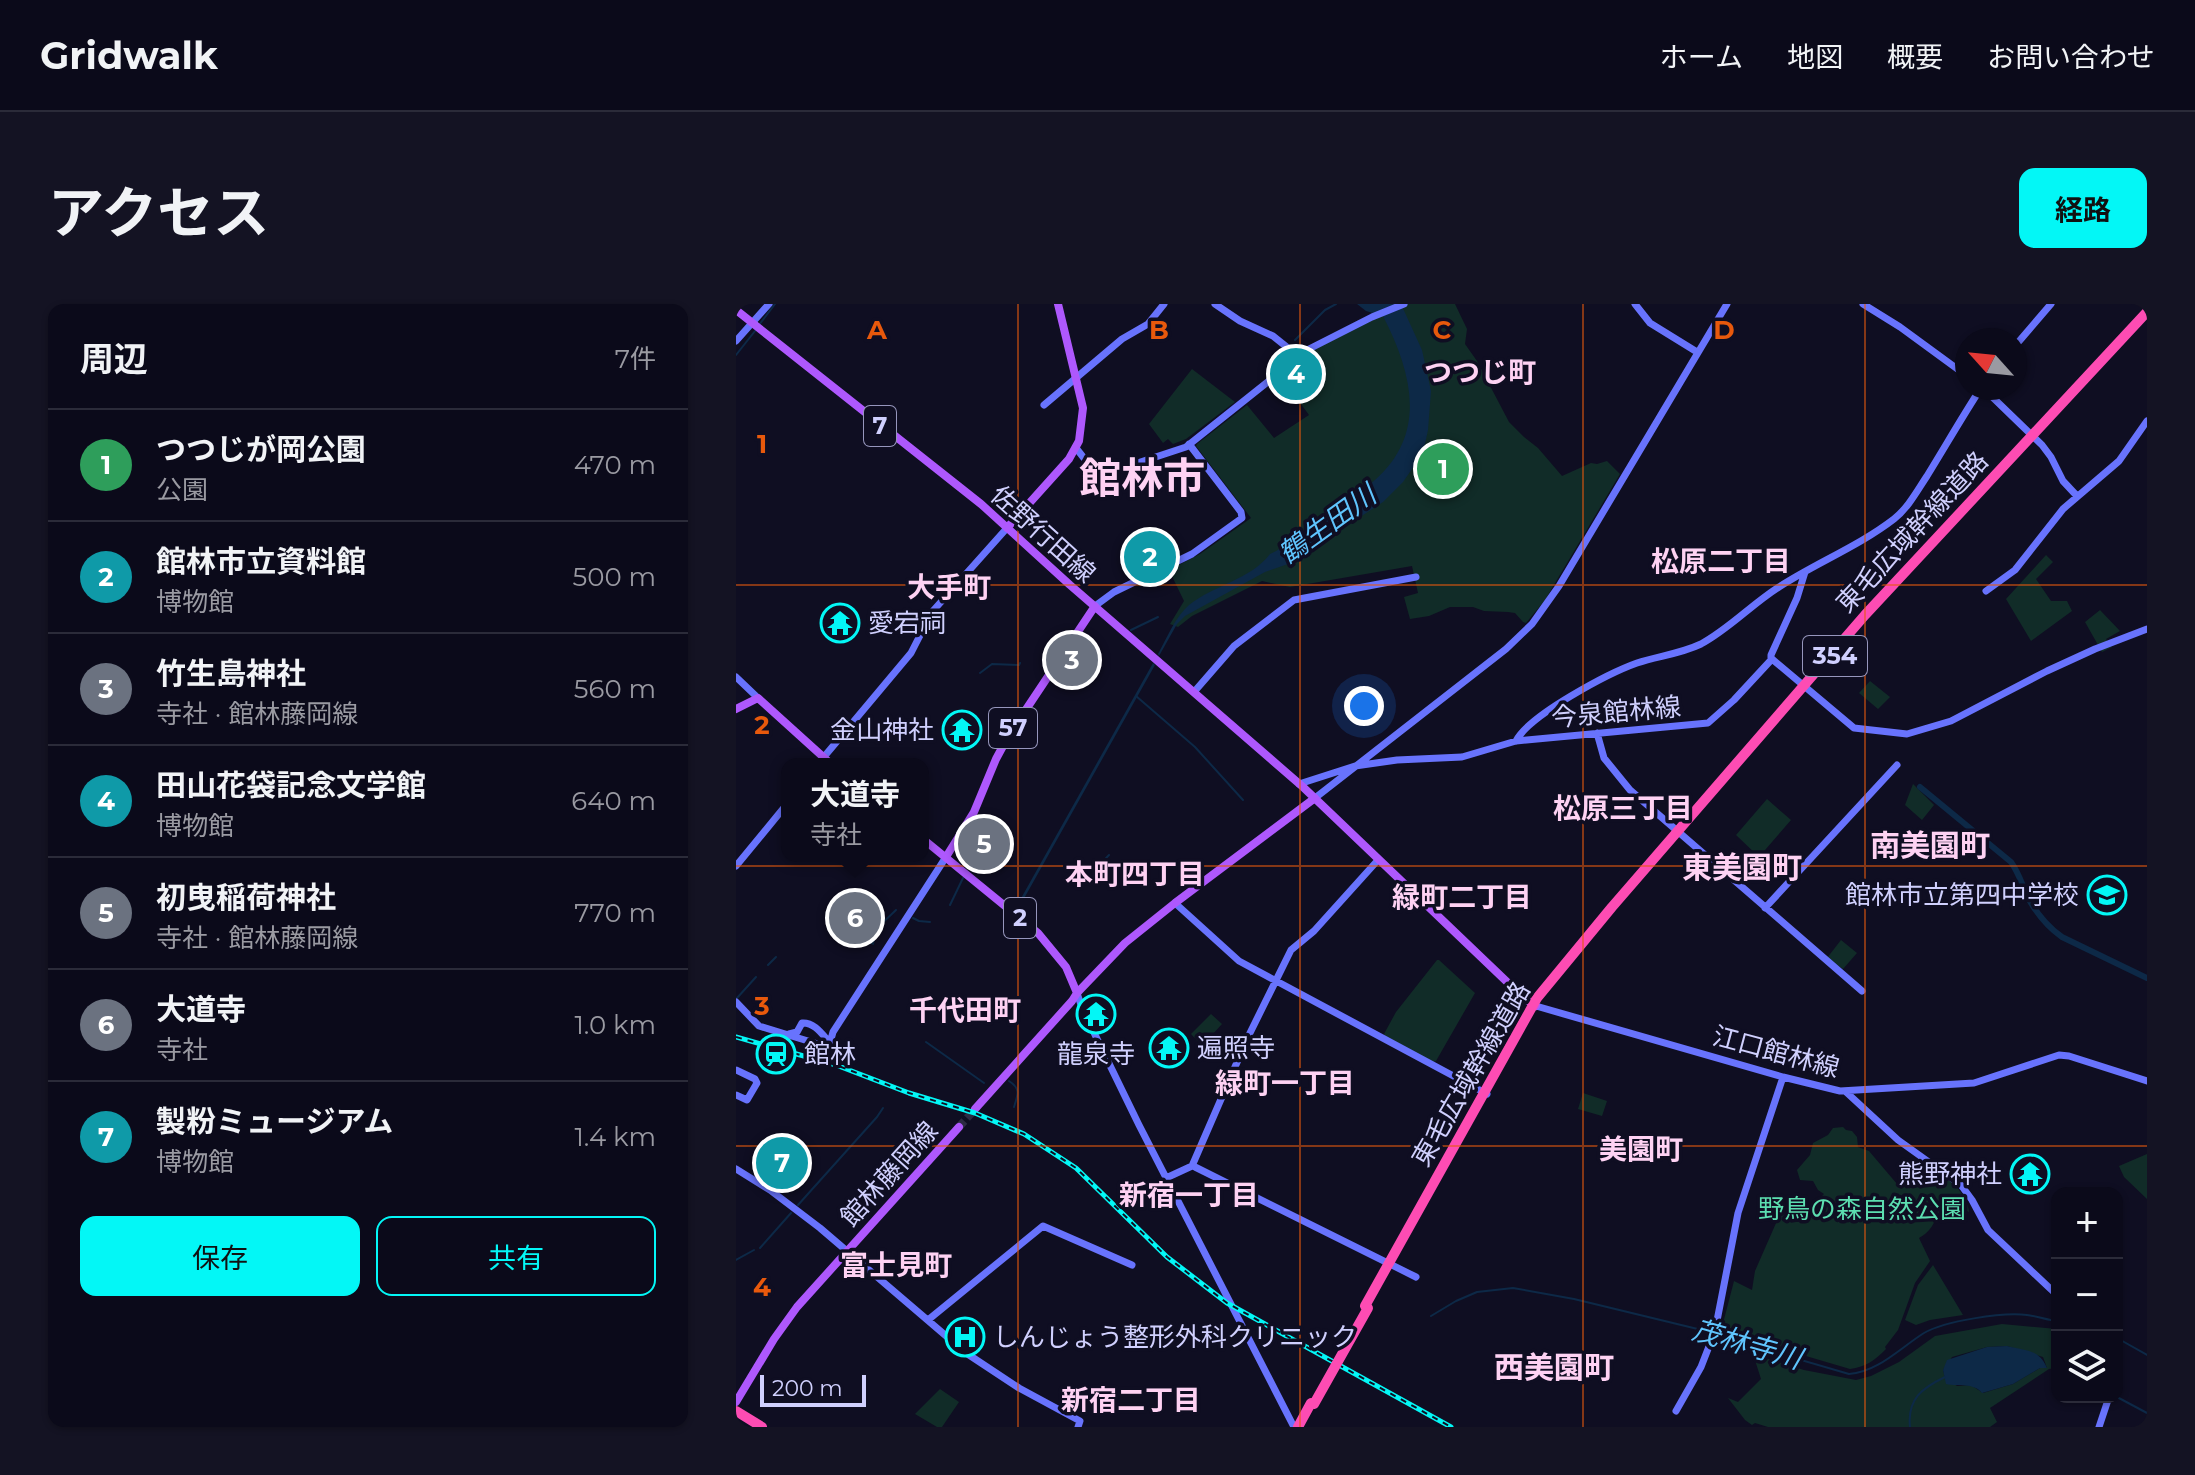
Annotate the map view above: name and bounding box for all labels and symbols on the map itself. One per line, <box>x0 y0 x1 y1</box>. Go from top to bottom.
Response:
text: A <box>866 314 888 346</box>
text: B <box>1149 314 1169 346</box>
text: C <box>1433 314 1452 346</box>
text: D <box>1713 314 1735 346</box>
north arrow <box>1955 328 2027 400</box>
pin: 4 <box>1270 344 1322 404</box>
district label: つつじ町 <box>1424 355 1536 389</box>
road number: 7 <box>864 406 896 446</box>
text: 1 <box>757 428 767 460</box>
pin: 1 <box>1417 439 1469 499</box>
street label: 東毛広域幹線道路 <box>1829 445 1995 619</box>
district label: 館林市 <box>1079 452 1205 504</box>
water label: 鶴生田川 <box>1272 476 1385 571</box>
street label: 佐野行田線 <box>984 479 1102 589</box>
pin: 2 <box>1124 527 1176 587</box>
district label: 松原二丁目 <box>1651 544 1791 578</box>
district label: 大手町 <box>907 570 991 604</box>
temple icon: 愛宕祠 <box>819 602 861 644</box>
place label: 愛宕祠 <box>868 607 946 639</box>
pin: 3 <box>1046 630 1098 690</box>
road number: 354 <box>1803 636 1867 676</box>
your location <box>1344 686 1384 726</box>
street label: 今泉館林線 <box>1550 690 1682 734</box>
road number: 57 <box>989 708 1037 748</box>
text: 2 <box>754 709 770 741</box>
temple icon: 金山神社 <box>941 709 983 751</box>
place label: 金山神社 <box>830 714 934 746</box>
district label: 松原三丁目 <box>1553 791 1693 825</box>
pin: 5 <box>958 814 1010 874</box>
district label: 南美園町 <box>1870 827 1990 864</box>
district label: 東美園町 <box>1682 849 1802 886</box>
district label: 本町四丁目 <box>1065 857 1205 891</box>
school or university icon: 館林市立第四中学校 <box>2086 874 2128 916</box>
place label: 館林市立第四中学校 <box>1845 879 2079 911</box>
district label: 緑町二丁目 <box>1392 880 1532 914</box>
pin: 6 <box>829 888 881 948</box>
road number: 2 <box>1004 898 1036 938</box>
street label: 東毛広域幹線道路 <box>1405 976 1537 1172</box>
text: 3 <box>753 990 770 1022</box>
district label: 千代田町 <box>909 993 1021 1027</box>
temple icon: 龍泉寺 <box>1075 993 1117 1035</box>
street label: 江口館林線 <box>1709 1020 1843 1084</box>
temple icon: 遍照寺 <box>1148 1027 1190 1069</box>
place label: 遍照寺 <box>1197 1032 1275 1064</box>
station icon: 館林 <box>755 1033 797 1075</box>
place label: 館林 <box>804 1038 856 1070</box>
place label: 龍泉寺 <box>1057 1038 1135 1070</box>
district label: 緑町一丁目 <box>1215 1066 1355 1100</box>
street label: 館林藤岡線 <box>834 1115 944 1233</box>
district label: 美園町 <box>1599 1132 1683 1166</box>
pin: 7 <box>756 1133 808 1193</box>
temple icon: 熊野神社 <box>2009 1153 2051 1195</box>
place label: 熊野神社 <box>1898 1158 2002 1190</box>
district label: 新宿一丁目 <box>1119 1178 1259 1212</box>
park label: 野鳥の森自然公園 <box>1758 1193 1966 1225</box>
district label: 富士見町 <box>840 1248 952 1282</box>
text: 4 <box>753 1271 771 1303</box>
water label: 茂林寺川 <box>1688 1312 1808 1377</box>
hospital icon: しんじょう整形外科クリニック <box>944 1316 986 1358</box>
place label: しんじょう整形外科クリニック <box>993 1321 1357 1353</box>
district label: 西美園町 <box>1494 1349 1614 1386</box>
scale bar <box>760 1371 866 1407</box>
district label: 新宿二丁目 <box>1061 1383 1201 1417</box>

